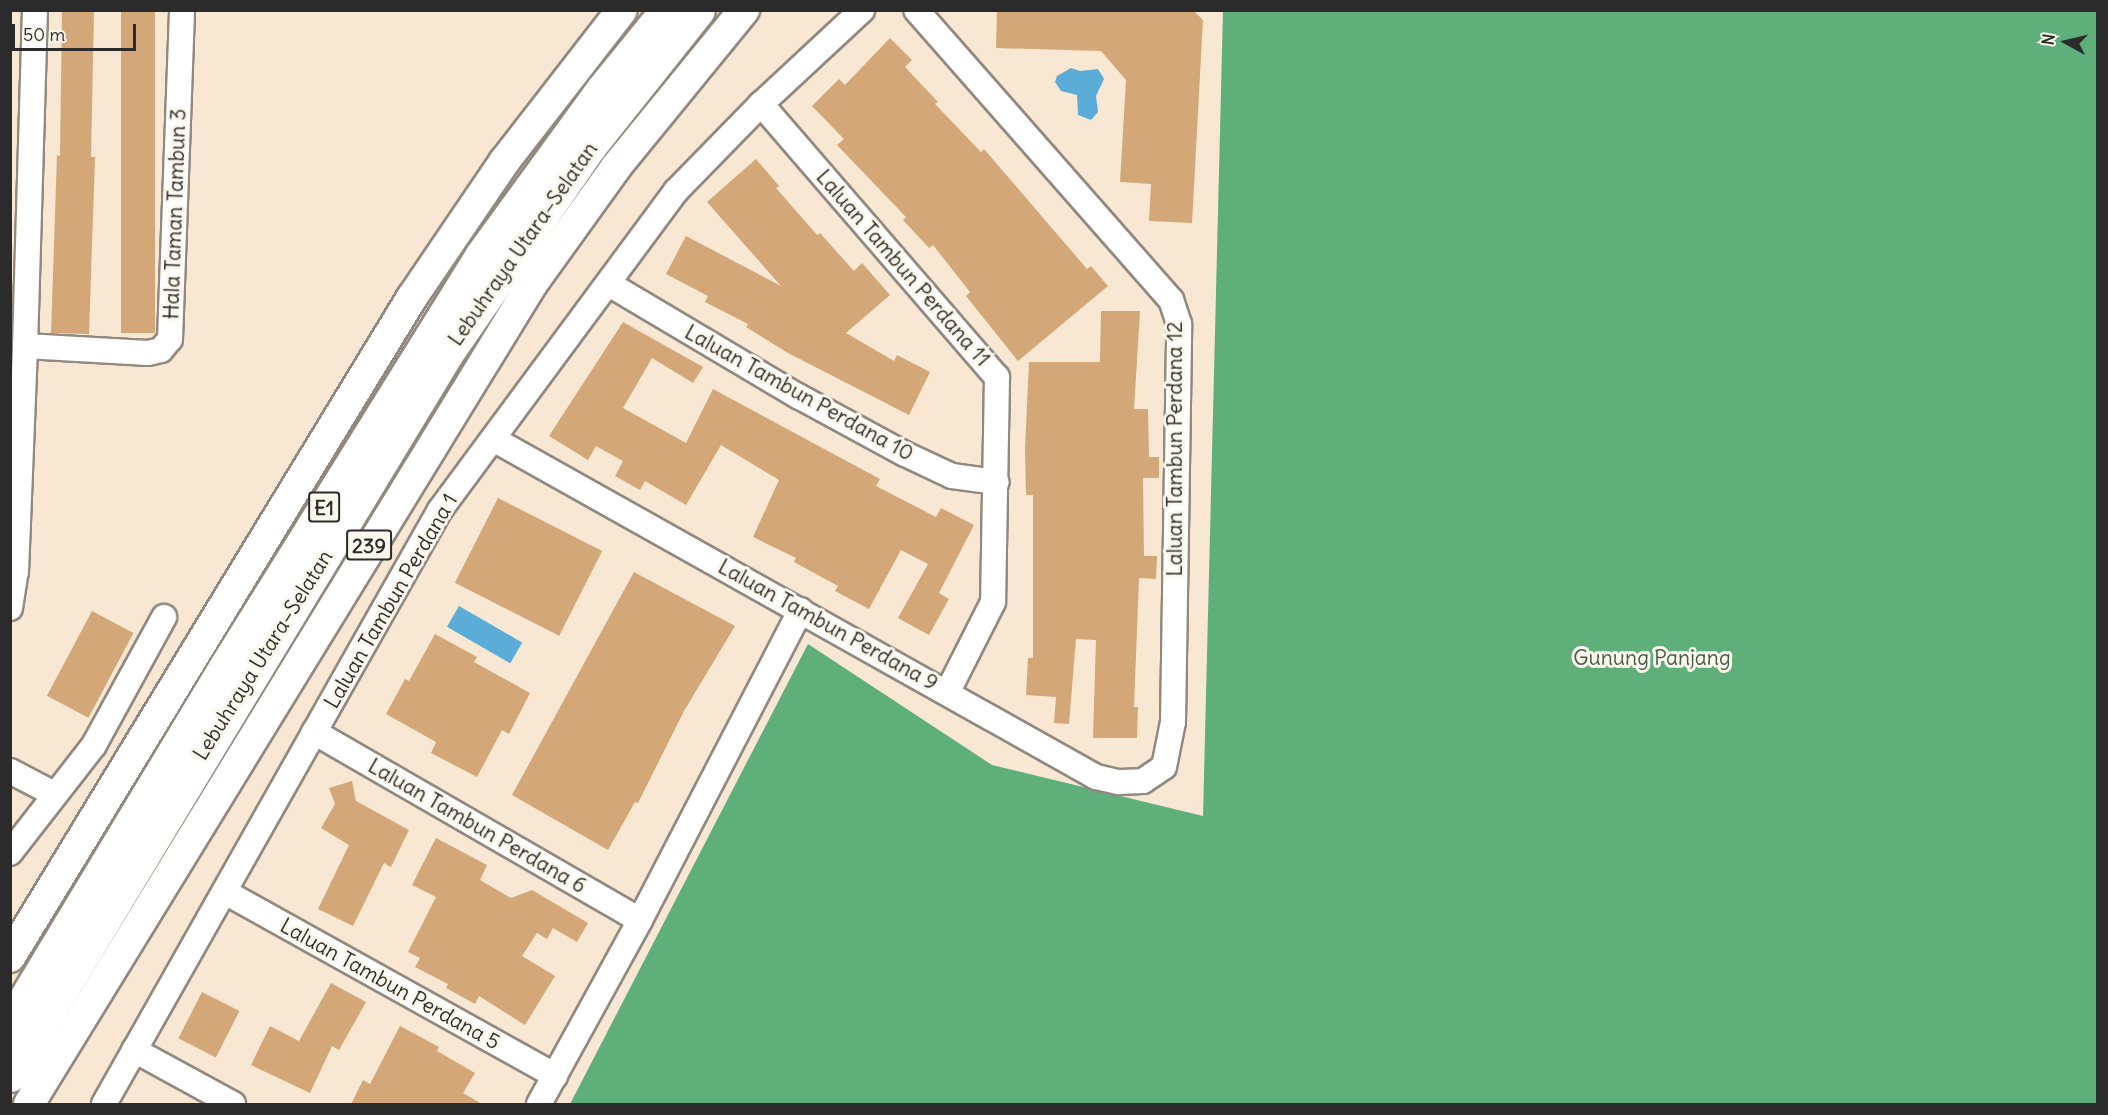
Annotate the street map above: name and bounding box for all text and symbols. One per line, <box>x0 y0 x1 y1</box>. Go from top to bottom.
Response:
scale bar <box>15 12 140 50</box>
north arrow <box>2036 12 2096 72</box>
text: 50 m <box>23 23 65 46</box>
text: N <box>2038 33 2059 46</box>
street label: Hala Taman Tambun 3 <box>159 108 191 320</box>
street label: Lebuhraya Utara–Selatan <box>443 137 603 351</box>
street label: Laluan Tambun Perdana 11 <box>811 165 995 371</box>
street label: Laluan Tambun Perdana 10 <box>680 320 918 466</box>
street label: Laluan Tambun Perdana 12 <box>1162 321 1188 577</box>
street label: Laluan Tambun Perdana 1 <box>319 489 463 713</box>
road number: E1 <box>308 490 340 524</box>
road number: 239 <box>345 528 393 562</box>
street label: Lebuhraya Utara–Selatan <box>188 545 338 765</box>
street label: Laluan Tambun Perdana 9 <box>714 554 942 696</box>
park label: Gunung Panjang <box>1573 645 1731 671</box>
street label: Laluan Tambun Perdana 6 <box>364 753 590 899</box>
street label: Laluan Tambun Perdana 5 <box>276 913 504 1055</box>

